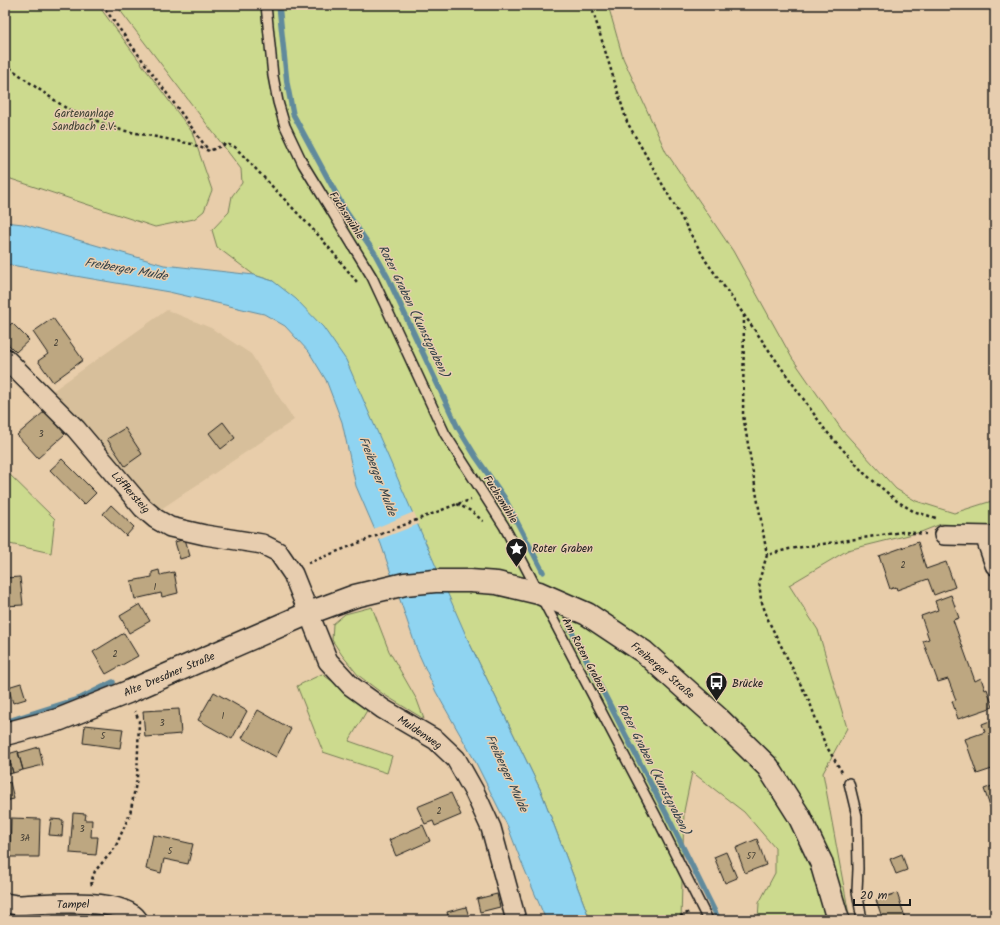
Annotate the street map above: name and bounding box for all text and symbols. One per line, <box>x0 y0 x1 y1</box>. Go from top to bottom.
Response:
park label: Gartenanlage Sandbach e.V. <box>52 105 116 136</box>
street label: Fuchsmühle <box>324 188 368 243</box>
water label: Roter Graben (Kunstgraben) <box>373 242 455 382</box>
water label: Freiberger Mulde <box>83 253 170 286</box>
house number: 2 <box>53 336 59 351</box>
house number: 3 <box>38 427 44 442</box>
water label: Freiberger Mulde <box>354 434 402 520</box>
street label: Löfflersteig <box>106 468 154 518</box>
street label: Fuchsmühle <box>478 472 522 527</box>
place icon: Roter Graben <box>503 535 529 568</box>
place label: Roter Graben <box>532 540 593 558</box>
house number: 2 <box>900 558 906 573</box>
house number: 1 <box>154 580 157 595</box>
street label: Am Roten Graben <box>557 615 612 696</box>
street label: Freiberger Straße <box>626 638 698 704</box>
house number: 2 <box>112 647 118 662</box>
street label: Alte Dresdner Straße <box>121 647 218 702</box>
bus stop icon: Brücke <box>704 670 730 703</box>
place label: Brücke <box>732 675 763 693</box>
water label: Roter Graben (Kunstgraben) <box>612 700 696 840</box>
house number: 1 <box>222 709 225 724</box>
street label: Muldenweg <box>393 711 445 754</box>
house number: 3 <box>159 716 165 731</box>
house number: 5 <box>101 729 107 744</box>
water label: Freiberger Mulde <box>480 731 534 817</box>
house number: 2 <box>436 804 442 819</box>
house number: 3 <box>79 822 85 837</box>
house number: 3A <box>20 831 31 846</box>
house number: 5 <box>168 844 174 859</box>
house number: 57 <box>747 849 756 864</box>
scale bar <box>854 881 910 907</box>
text: 20 m <box>860 886 888 905</box>
street label: Tampel <box>57 896 90 914</box>

